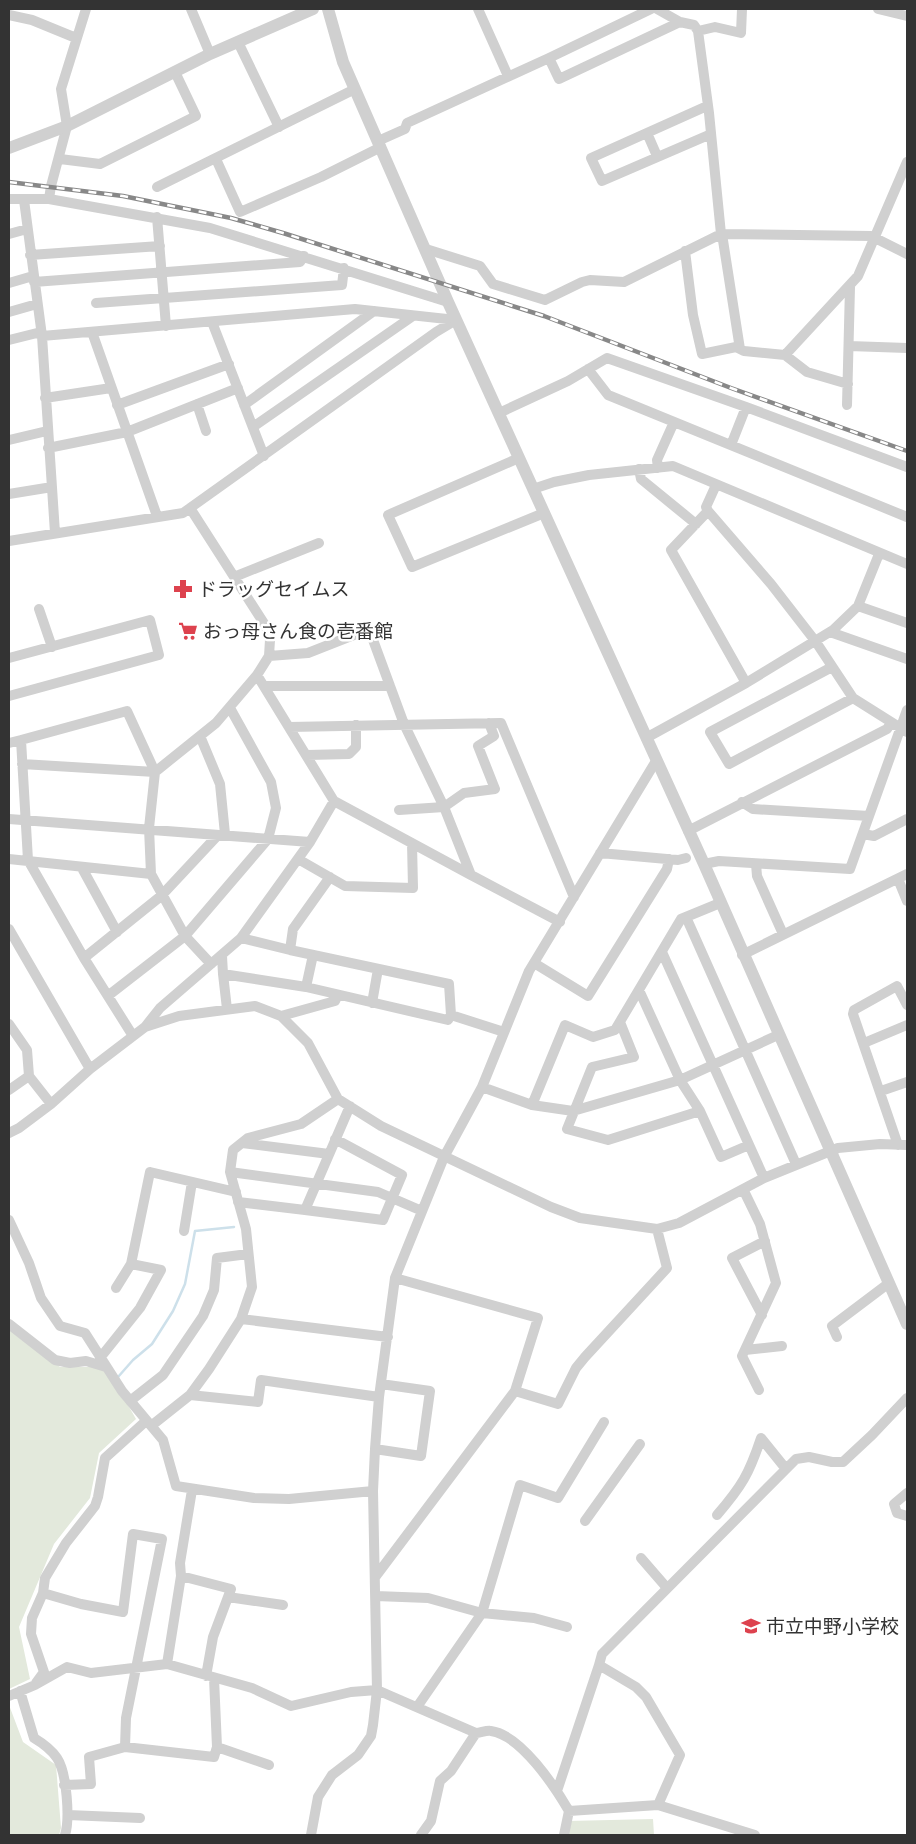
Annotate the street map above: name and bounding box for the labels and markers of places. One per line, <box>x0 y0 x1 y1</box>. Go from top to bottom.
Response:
place label: ドラッグセイムス <box>198 574 350 603</box>
pharmacy icon: ドラッグセイムス <box>172 578 194 600</box>
place label: おっ母さん食の壱番館 <box>203 616 393 645</box>
supermarket icon: おっ母さん食の壱番館 <box>177 620 199 642</box>
place label: 市立中野小学校 <box>766 1611 899 1640</box>
school or university icon: 市立中野小学校 <box>740 1615 762 1637</box>

